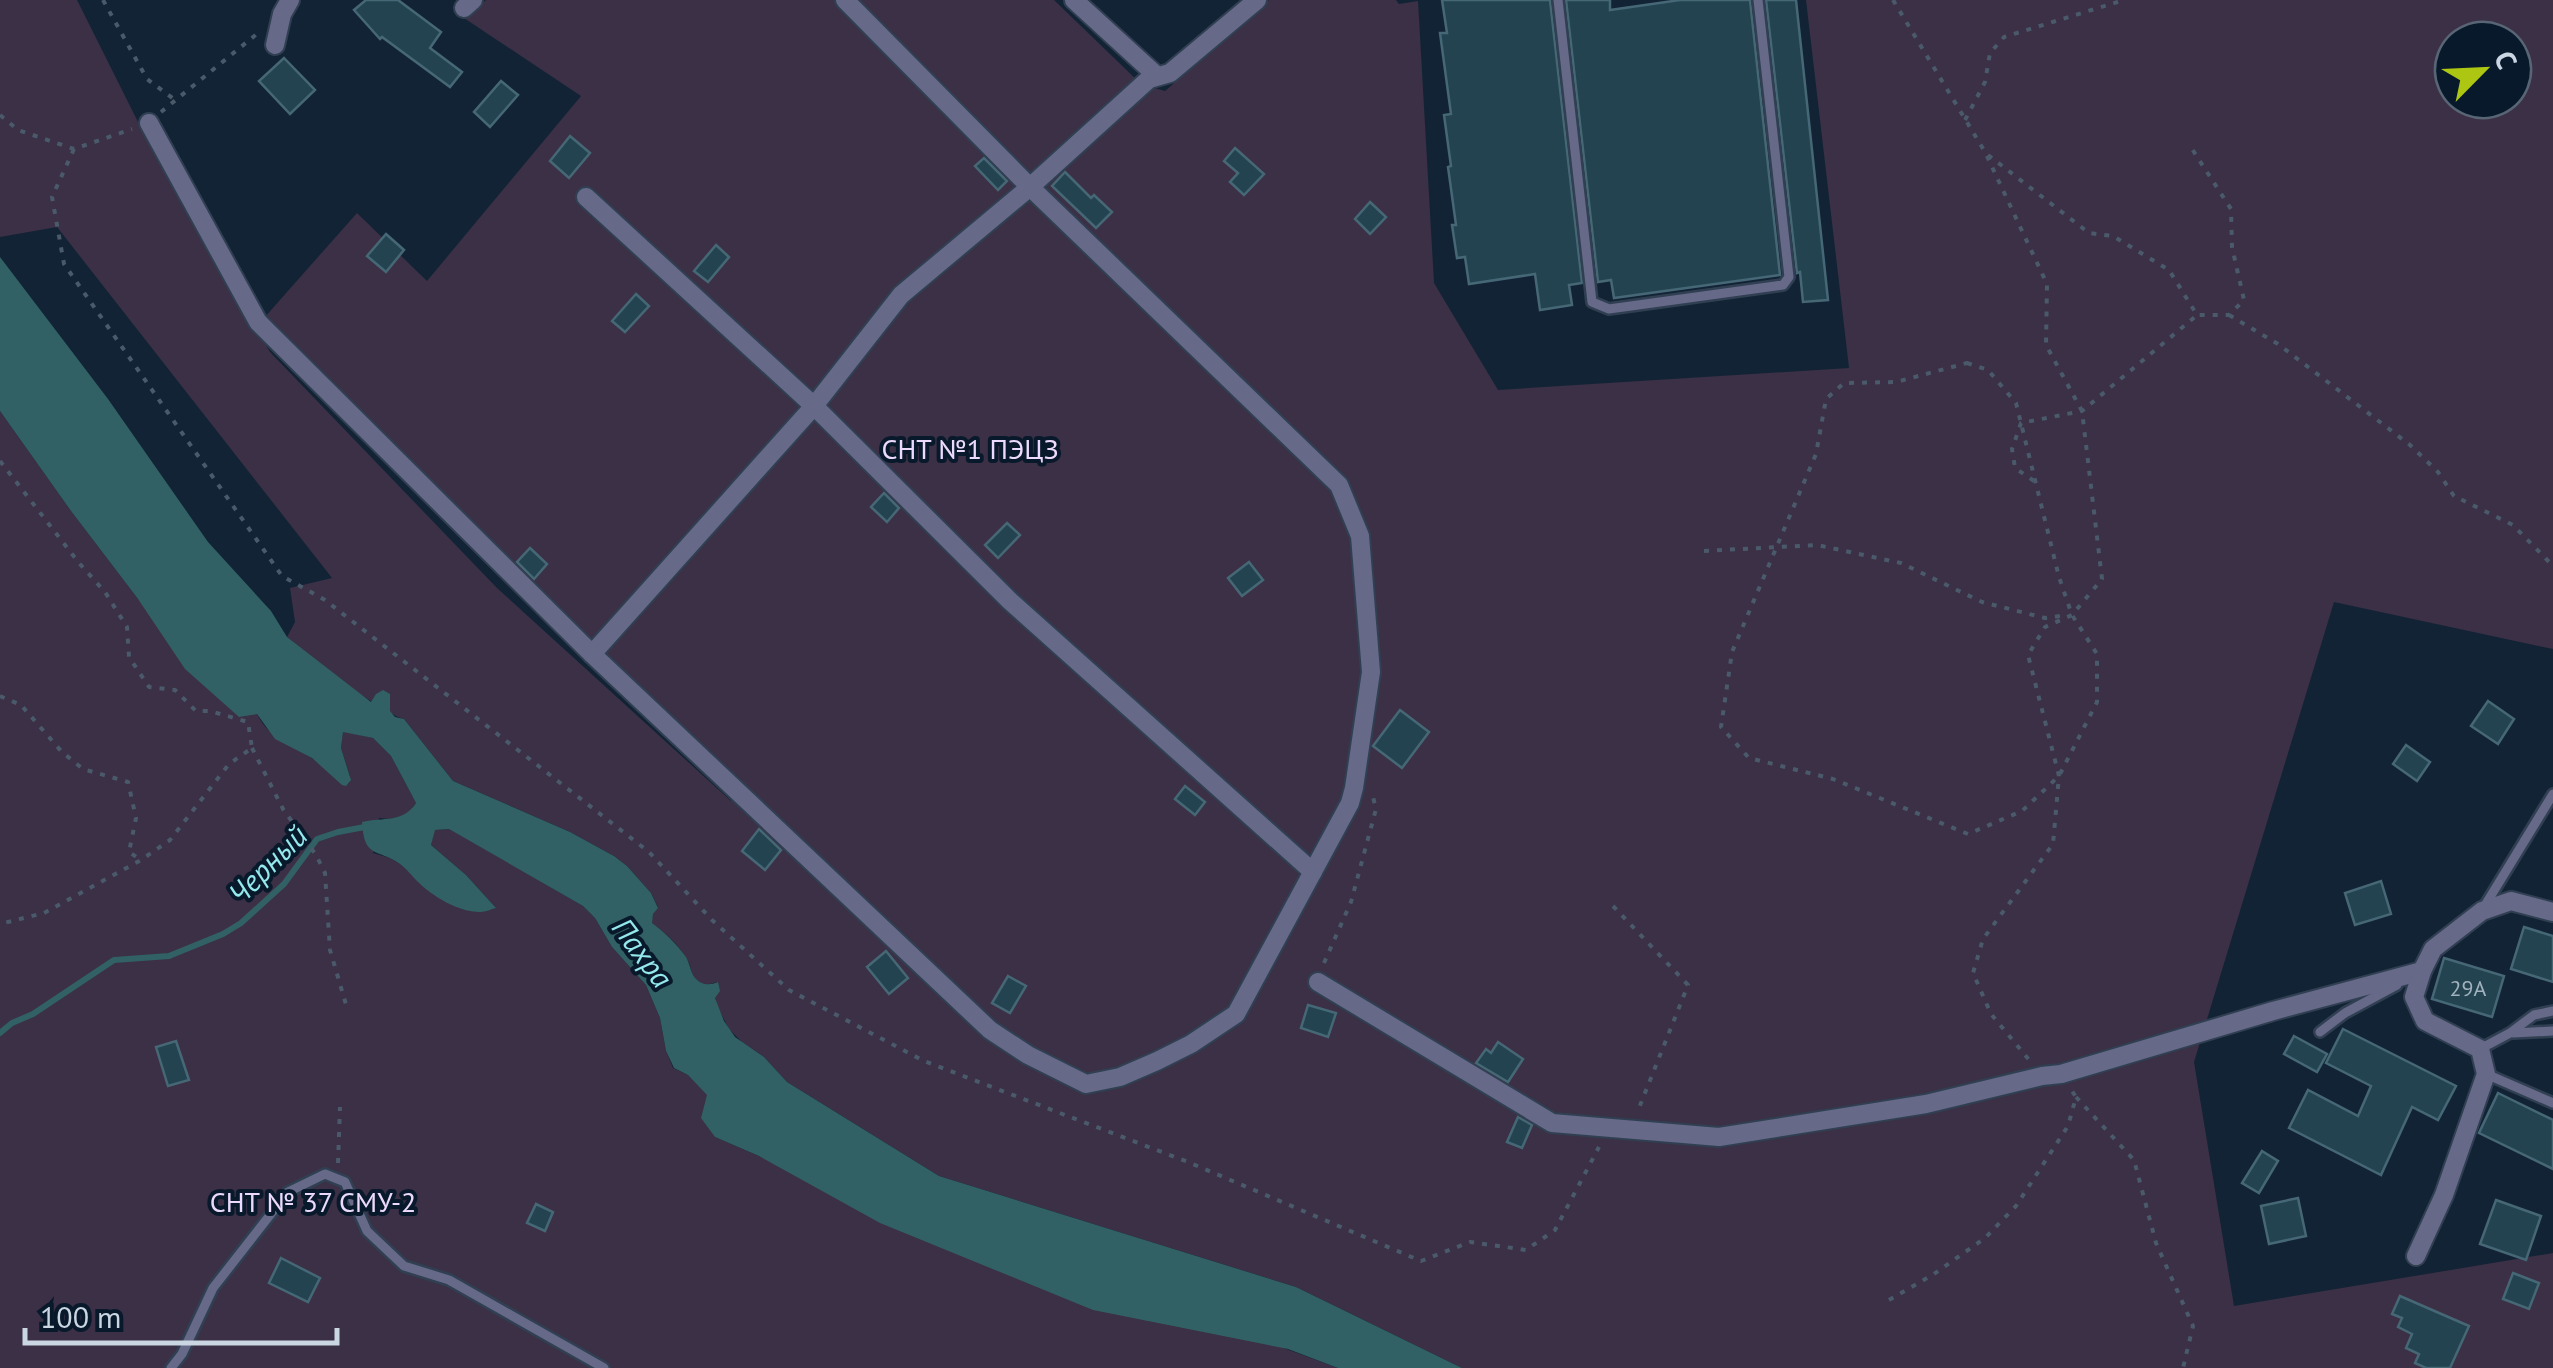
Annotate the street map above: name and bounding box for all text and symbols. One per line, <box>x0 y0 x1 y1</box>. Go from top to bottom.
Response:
north arrow <box>2433 20 2533 120</box>
text: С <box>2486 45 2526 74</box>
park label: СНТ №1 ПЭЦЗ <box>881 430 1059 467</box>
water label: Черный <box>219 816 315 912</box>
water label: Пахра <box>604 909 682 995</box>
house number: 29А <box>2450 974 2487 1002</box>
park label: СНТ № 37 СМУ-2 <box>210 1183 416 1220</box>
scale bar <box>25 1283 338 1345</box>
text: 100 m <box>40 1297 121 1336</box>

